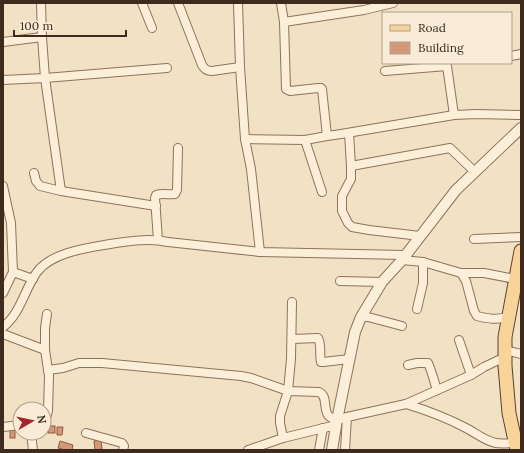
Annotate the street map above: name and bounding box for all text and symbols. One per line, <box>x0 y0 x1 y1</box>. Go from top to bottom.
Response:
scale bar <box>14 12 126 38</box>
legend <box>382 12 512 64</box>
text: 100 m <box>20 18 53 33</box>
text: Road <box>418 20 446 35</box>
text: Building <box>418 40 464 55</box>
north arrow <box>12 401 52 441</box>
text: N <box>34 414 50 425</box>

